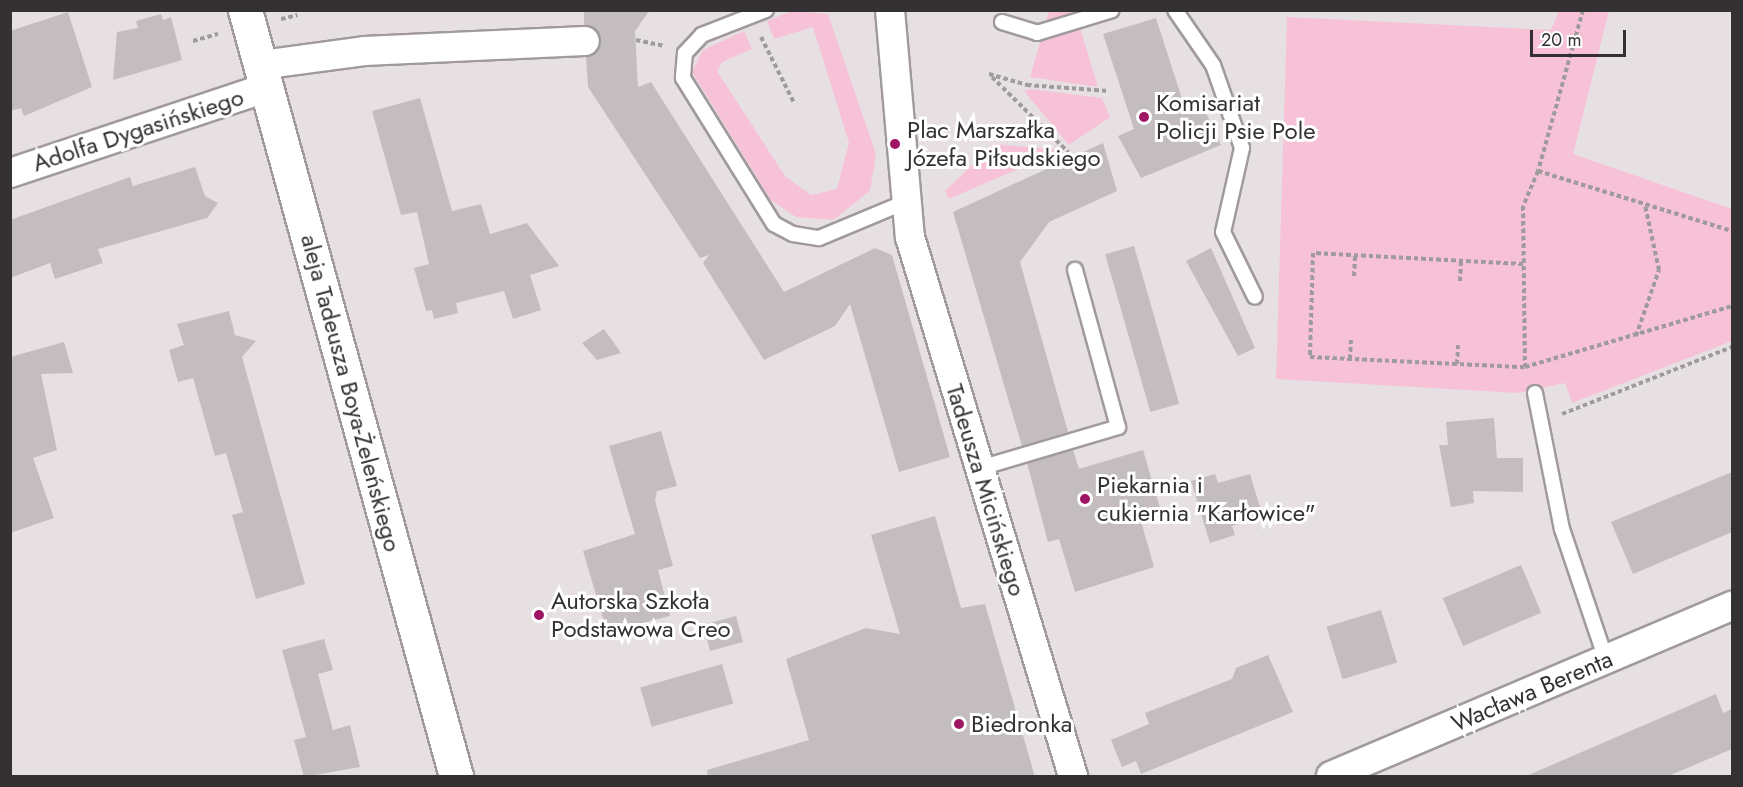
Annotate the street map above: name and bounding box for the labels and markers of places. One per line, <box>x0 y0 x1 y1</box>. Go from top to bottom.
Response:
place label: Komisariat Policji Psie Pole <box>1156 89 1316 145</box>
marker: Komisariat Policji Psie Pole <box>1137 110 1151 124</box>
place label: Plac Marszałka Józefa Piłsudskiego <box>907 116 1101 172</box>
marker: Plac Marszałka Józefa Piłsudskiego <box>888 137 902 151</box>
place label: Piekarnia i cukiernia "Karłowice" <box>1097 471 1316 527</box>
marker: Piekarnia i cukiernia "Karłowice" <box>1078 492 1092 506</box>
place label: Autorska Szkoła Podstawowa Creo <box>551 587 731 643</box>
marker: Autorska Szkoła Podstawowa Creo <box>532 608 546 622</box>
place label: Biedronka <box>971 710 1072 738</box>
marker: Biedronka <box>952 717 966 731</box>

